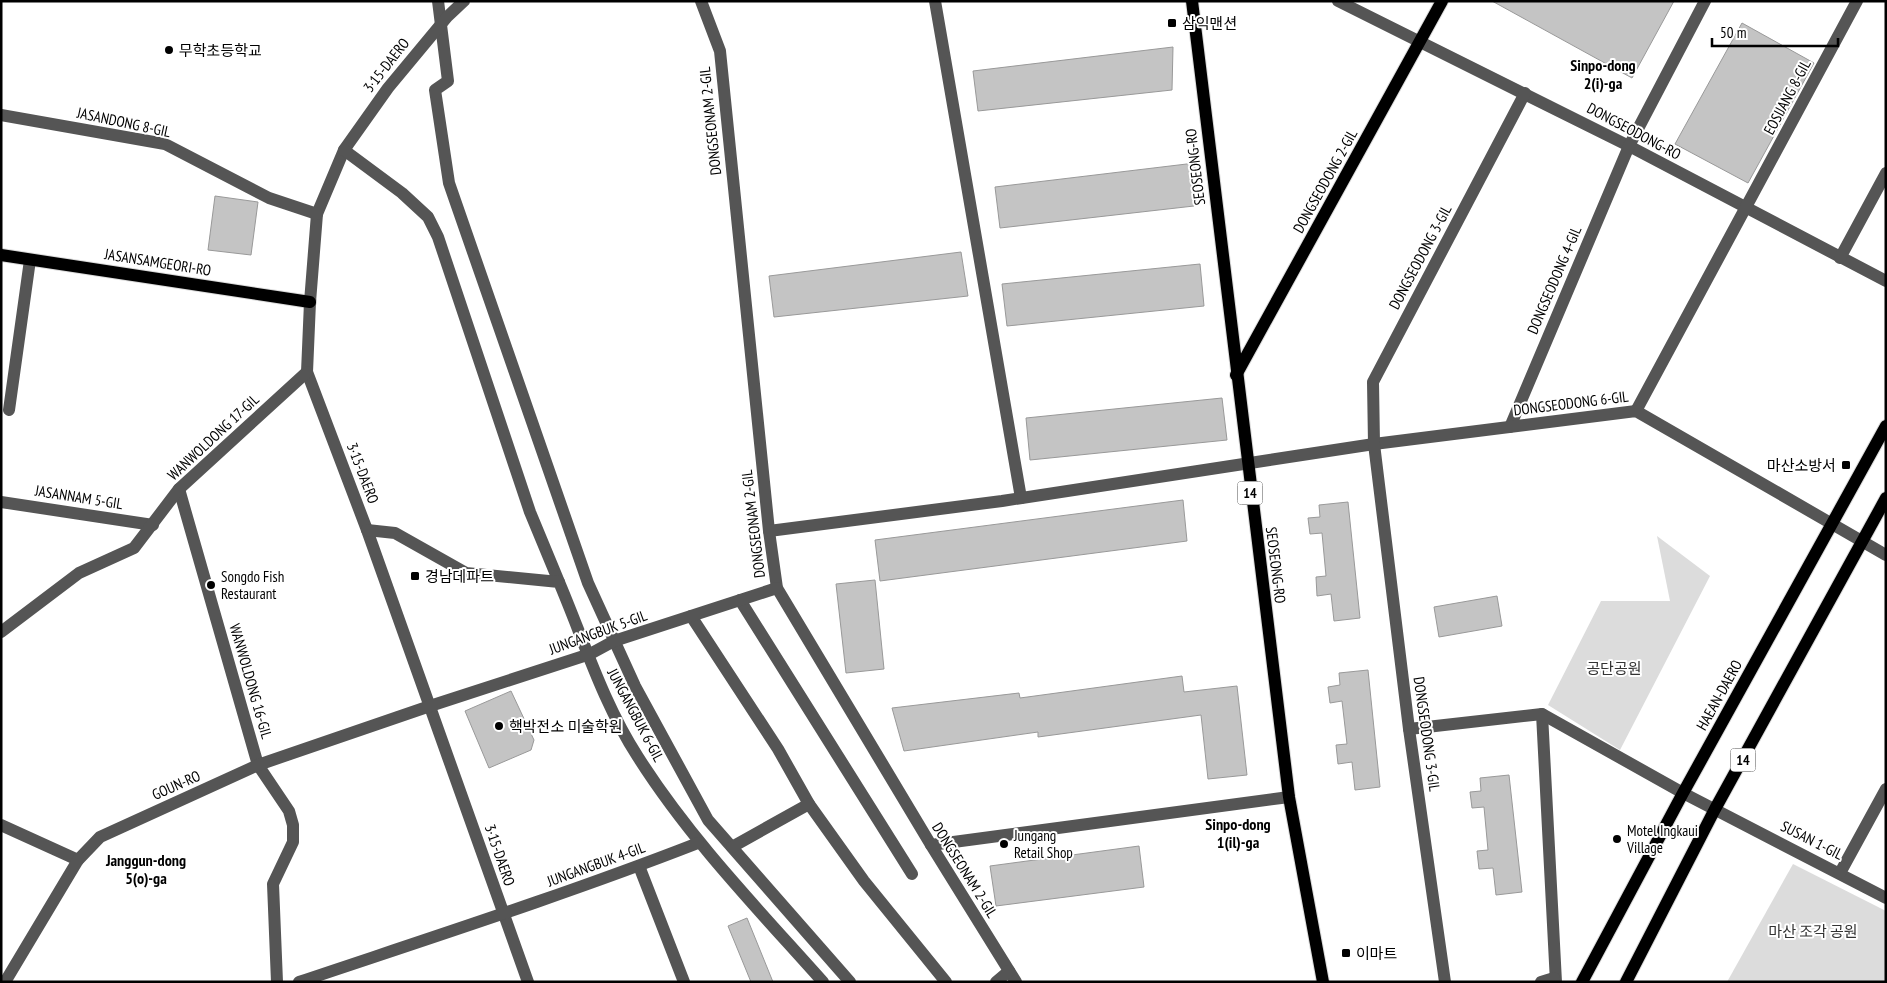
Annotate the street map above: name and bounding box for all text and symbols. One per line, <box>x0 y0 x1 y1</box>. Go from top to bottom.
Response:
place label: 삼익맨션 <box>1182 14 1237 33</box>
scale bar <box>1712 15 1838 47</box>
marker: 삼익맨션 <box>1166 17 1178 29</box>
text: 50 m <box>1720 23 1746 42</box>
street label: 3·15-DAERO <box>359 34 413 96</box>
place label: 무학초등학교 <box>179 41 262 60</box>
marker: 무학초등학교 <box>163 44 175 56</box>
district label: Sinpo-dong 2(i)-ga <box>1570 55 1636 93</box>
street label: EOSIJANG 8-GIL <box>1759 56 1815 138</box>
street label: DONGSEONAM 2-GIL <box>695 65 725 176</box>
street label: DONGSEODONG-RO <box>1584 98 1684 164</box>
street label: JASANDONG 8-GIL <box>74 103 173 141</box>
street label: DONGSEODONG 2-GIL <box>1289 125 1362 236</box>
street label: SEOSEONG-RO <box>1181 128 1209 206</box>
street label: DONGSEODONG 3-GIL <box>1384 201 1456 312</box>
street label: DONGSEODONG 4-GIL <box>1523 222 1586 337</box>
street label: JASANSAMGEORI-RO <box>102 244 213 280</box>
street label: DONGSEODONG 6-GIL <box>1512 386 1630 419</box>
street label: WANWOLDONG 17-GIL <box>163 389 263 484</box>
street label: 3·15-DAERO <box>343 440 383 506</box>
place label: 마산소방서 <box>1767 456 1836 475</box>
marker: 마산소방서 <box>1840 459 1852 471</box>
street label: DONGSEONAM 2-GIL <box>737 468 769 579</box>
street label: JASANNAM 5-GIL <box>33 481 125 513</box>
road number: 14 <box>1238 482 1262 504</box>
street label: SEOSEONG-RO <box>1262 526 1290 604</box>
place label: Songdo Fish Restaurant <box>221 567 284 603</box>
place label: 경남데파트 <box>425 567 494 586</box>
marker: 경남데파트 <box>409 570 421 582</box>
marker: Songdo Fish Restaurant <box>205 579 217 591</box>
street label: JUNGANGBUK 5-GIL <box>546 605 650 659</box>
street label: WANWOLDONG 16-GIL <box>225 621 277 741</box>
street label: HAEAN-DAERO <box>1692 657 1746 733</box>
park label: 공단공원 <box>1586 659 1642 678</box>
street label: JUNGANGBUK 6-GIL <box>603 664 669 765</box>
street label: DONGSEODONG 3-GIL <box>1410 675 1445 793</box>
place label: 핵박전소 미술학원 <box>509 717 623 736</box>
marker: 핵박전소 미술학원 <box>493 720 505 732</box>
road number: 14 <box>1730 748 1756 772</box>
street label: GOUN-RO <box>149 766 203 804</box>
district label: Sinpo-dong 1(il)-ga <box>1205 814 1271 852</box>
street label: SUSAN 1-GIL <box>1778 816 1847 864</box>
street label: DONGSEONAM 2-GIL <box>928 819 1002 922</box>
place label: Motel Ingkaui Village <box>1626 821 1698 857</box>
street label: 3·15-DAERO <box>481 822 519 888</box>
place label: Jungang Retail Shop <box>1013 826 1073 862</box>
marker: Motel Ingkaui Village <box>1611 833 1623 845</box>
street label: JUNGANGBUK 4-GIL <box>544 837 648 891</box>
marker: Jungang Retail Shop <box>998 838 1010 850</box>
district label: Janggun-dong 5(o)-ga <box>105 850 186 888</box>
park label: 마산 조각 공원 <box>1768 922 1858 941</box>
place label: 이마트 <box>1356 944 1398 963</box>
marker: 이마트 <box>1340 947 1352 959</box>

